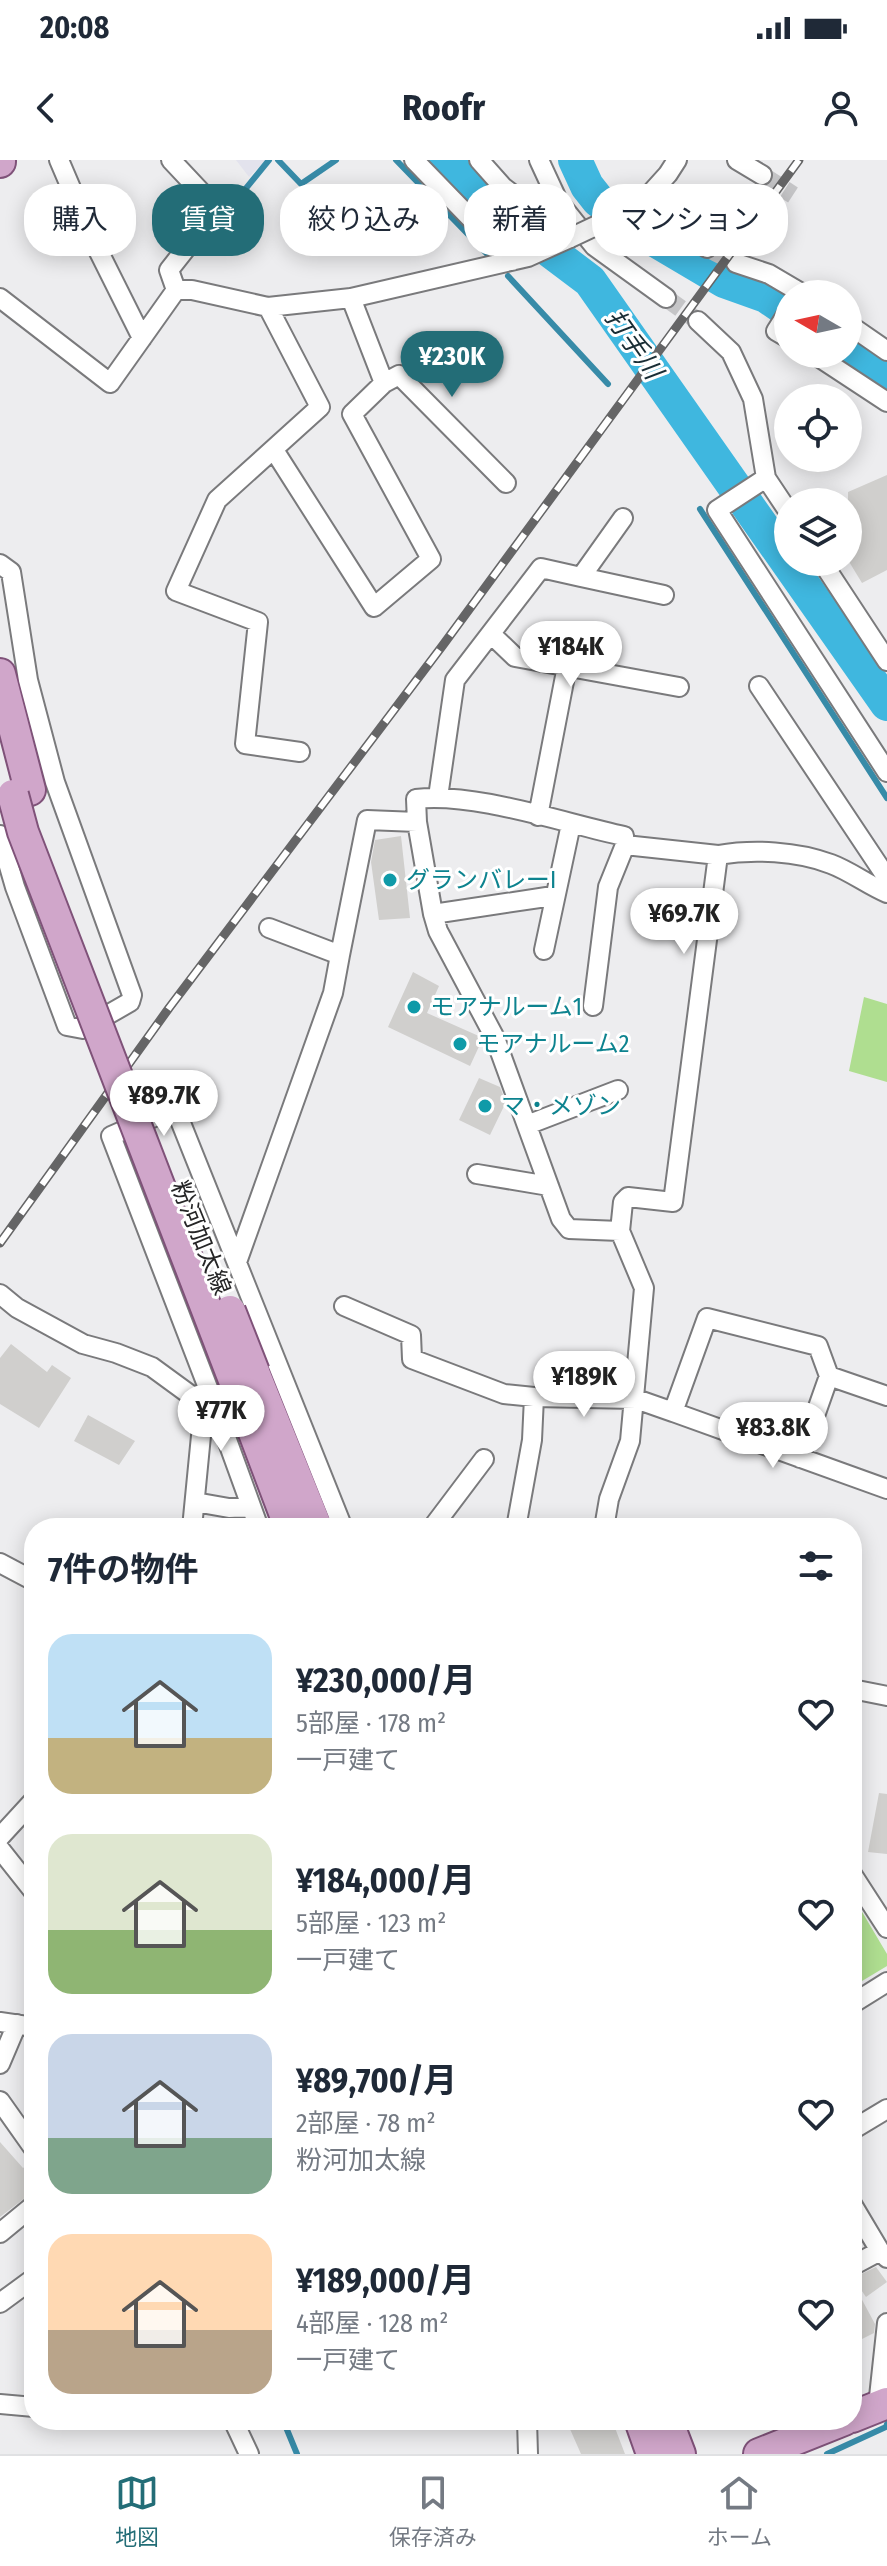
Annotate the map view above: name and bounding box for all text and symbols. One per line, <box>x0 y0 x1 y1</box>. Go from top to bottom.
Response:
text: 20:08 <box>40 10 109 46</box>
icon: back <box>24 86 68 130</box>
text: Roofr <box>402 86 485 130</box>
icon: person <box>819 86 863 130</box>
chip: 購入 <box>24 184 136 256</box>
chip: 賃貸 <box>152 184 264 256</box>
chip: 絞り込み <box>280 184 448 256</box>
chip: 新着 <box>464 184 576 256</box>
chip: マンション <box>592 184 788 256</box>
north arrow <box>774 280 862 368</box>
map controls <box>774 280 862 576</box>
water label: 打手川 <box>599 303 670 388</box>
pin: ¥230K <box>396 331 508 399</box>
text: ¥230K <box>419 341 485 372</box>
button: locate <box>774 384 862 472</box>
button: layers <box>774 488 862 576</box>
pin: ¥184K <box>515 621 627 689</box>
text: ¥184K <box>538 631 604 662</box>
place label: グランバレーI <box>406 866 556 894</box>
marker: グランバレーI <box>381 871 399 889</box>
pin: ¥69.7K <box>619 888 749 956</box>
text: ¥69.7K <box>648 898 720 929</box>
place label: モアナルーム1 <box>430 993 582 1021</box>
marker: モアナルーム1 <box>405 998 423 1016</box>
place label: モアナルーム2 <box>476 1030 629 1058</box>
marker: モアナルーム2 <box>451 1035 469 1053</box>
pin: ¥89.7K <box>99 1070 229 1138</box>
text: ¥89.7K <box>128 1080 200 1111</box>
place label: マ・メゾン <box>501 1092 621 1120</box>
marker: マ・メゾン <box>476 1097 494 1115</box>
street label: 粉河加太線 <box>166 1177 236 1299</box>
pin: ¥189K <box>528 1351 640 1419</box>
text: ¥189K <box>551 1361 617 1392</box>
pin: ¥77K <box>174 1385 268 1453</box>
text: ¥77K <box>196 1395 246 1426</box>
pin: ¥83.8K <box>708 1402 838 1470</box>
text: ¥83.8K <box>736 1412 810 1443</box>
icon: filters <box>794 1544 838 1588</box>
text: 7件の物件 <box>48 1549 198 1590</box>
text: ¥230,000/月 <box>296 1660 476 1701</box>
icon: home <box>112 1666 208 1762</box>
icon: heart <box>794 1692 838 1736</box>
text: 5部屋 · 178 m² <box>296 1708 446 1739</box>
text: 一戸建て <box>296 1745 400 1776</box>
text: ¥184,000/月 <box>296 1860 475 1901</box>
icon: home <box>112 1866 208 1962</box>
icon: heart <box>794 1892 838 1936</box>
text: 5部屋 · 123 m² <box>296 1908 446 1939</box>
text: 一戸建て <box>296 1945 400 1976</box>
text: ¥89,700/月 <box>296 2060 457 2101</box>
icon: home <box>112 2066 208 2162</box>
icon: heart <box>794 2092 838 2136</box>
text: 2部屋 · 78 m² <box>296 2108 436 2139</box>
text: 粉河加太線 <box>296 2145 426 2176</box>
text: ¥189,000/月 <box>296 2260 475 2301</box>
icon: home <box>112 2266 208 2362</box>
icon: heart <box>794 2292 838 2336</box>
text: 4部屋 · 128 m² <box>296 2308 448 2339</box>
text: 一戸建て <box>296 2345 400 2376</box>
tab: 地図 <box>115 2471 159 2551</box>
tab: 保存済み <box>389 2471 477 2551</box>
tab: ホーム <box>707 2471 772 2551</box>

